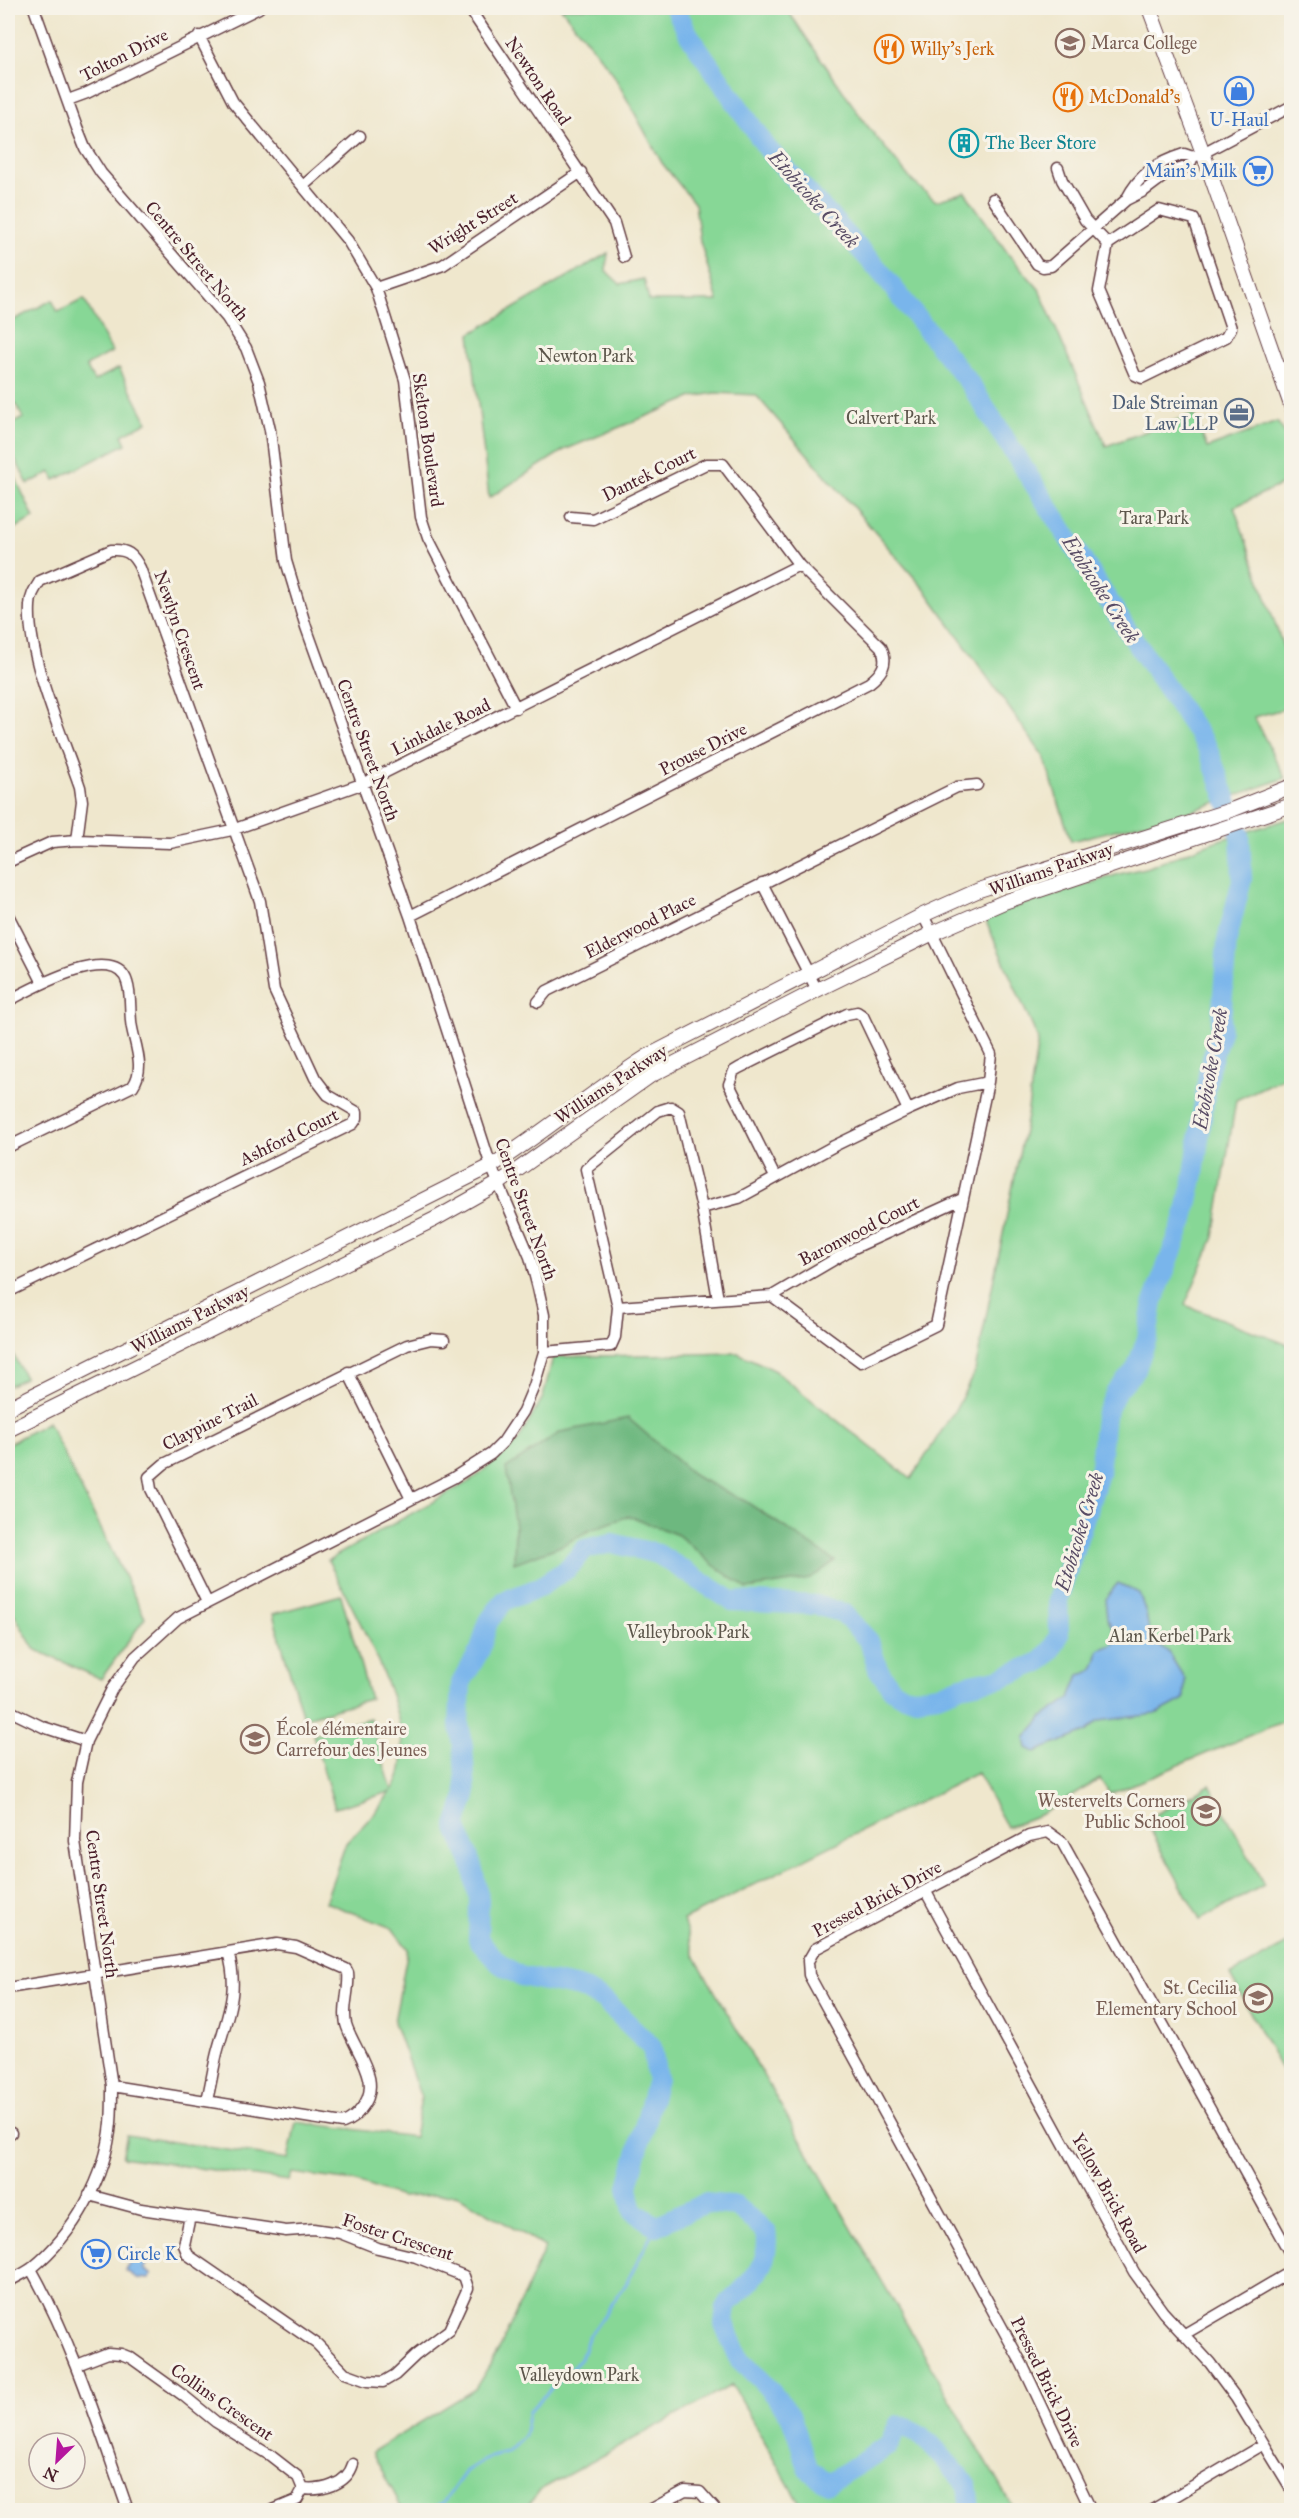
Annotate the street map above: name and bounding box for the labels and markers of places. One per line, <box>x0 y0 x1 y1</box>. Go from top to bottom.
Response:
school or university icon: Marca College <box>1054 27 1086 59</box>
place label: Marca College <box>1091 32 1197 55</box>
restaurant icon: Willy's Jerk <box>873 33 905 65</box>
place label: Willy's Jerk <box>910 38 995 61</box>
shop icon: U-Haul <box>1223 75 1255 107</box>
restaurant icon: McDonald's <box>1052 81 1084 113</box>
place label: McDonald's <box>1089 86 1180 108</box>
place label: U-Haul <box>1209 109 1269 131</box>
building icon: The Beer Store <box>948 127 980 159</box>
place label: The Beer Store <box>985 132 1096 154</box>
supermarket icon: Main's Milk <box>1242 155 1274 187</box>
place label: Main's Milk <box>1145 160 1238 182</box>
place label: Dale Streiman Law LLP <box>1112 392 1218 435</box>
office icon: Dale Streiman Law LLP <box>1223 397 1255 429</box>
place label: École élémentaire Carrefour des Jeunes <box>276 1716 427 1762</box>
school or university icon: École élémentaire Carrefour des Jeunes <box>239 1723 271 1755</box>
place label: Westervelts Corners Public School <box>1037 1790 1185 1833</box>
school or university icon: Westervelts Corners Public School <box>1190 1795 1222 1827</box>
place label: St. Cecilia Elementary School <box>1095 1977 1237 2020</box>
school or university icon: St. Cecilia Elementary School <box>1242 1982 1274 2014</box>
supermarket icon: Circle K <box>80 2238 112 2270</box>
place label: Circle K <box>117 2243 179 2265</box>

